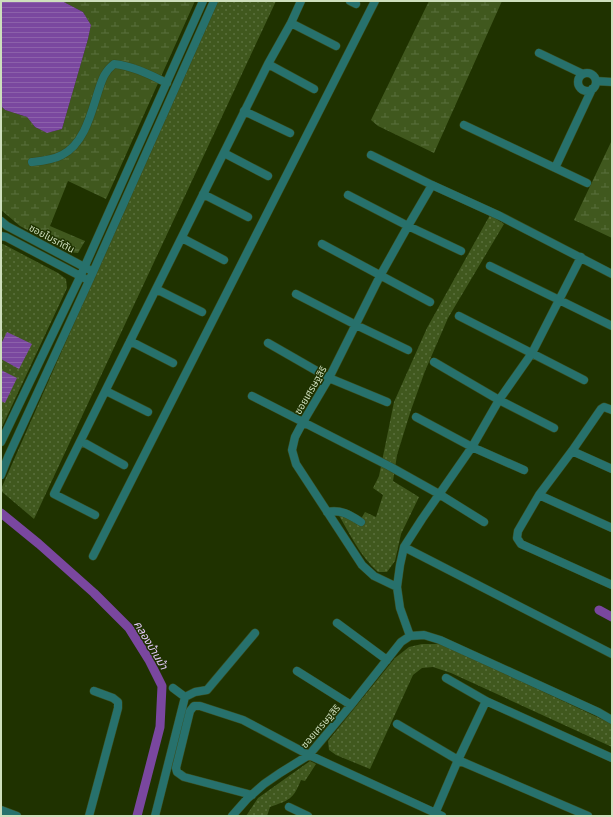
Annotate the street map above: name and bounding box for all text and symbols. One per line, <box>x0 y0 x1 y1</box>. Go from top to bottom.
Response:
street label: ซอยไบรท์ตัน <box>27 221 77 256</box>
street label: ซอยเศรษฐสิริ <box>291 363 330 417</box>
water label: คลองบ้านม้า <box>131 618 171 672</box>
street label: ซอยเศรษฐสิริ <box>298 701 343 751</box>

